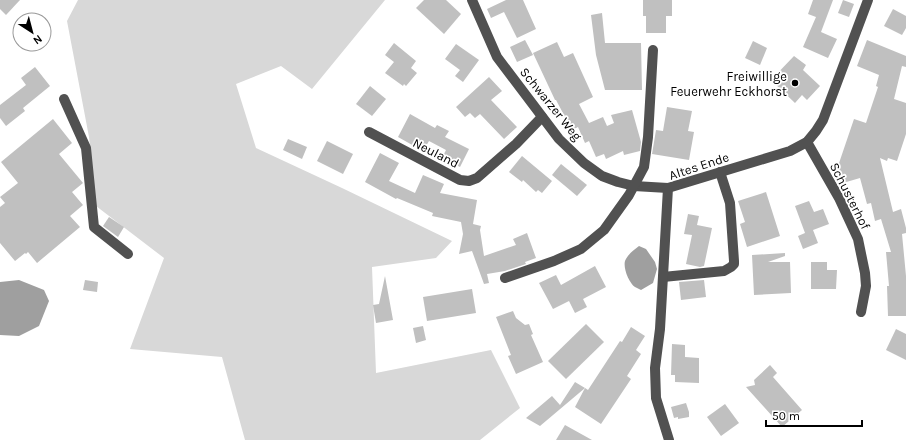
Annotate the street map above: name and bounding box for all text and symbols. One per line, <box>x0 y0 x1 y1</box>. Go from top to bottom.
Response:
north arrow <box>12 12 52 52</box>
text: N <box>31 32 45 47</box>
street label: Schwarzer Weg <box>517 64 585 144</box>
place label: Freiwillige Feuerwehr Eckhorst <box>670 69 787 99</box>
marker: Freiwillige Feuerwehr Eckhorst <box>790 78 800 88</box>
street label: Neuland <box>410 135 462 171</box>
street label: Altes Ende <box>667 149 731 183</box>
street label: Schusterhof <box>827 160 873 232</box>
scale bar <box>766 402 862 428</box>
text: 50 m <box>772 409 800 423</box>

